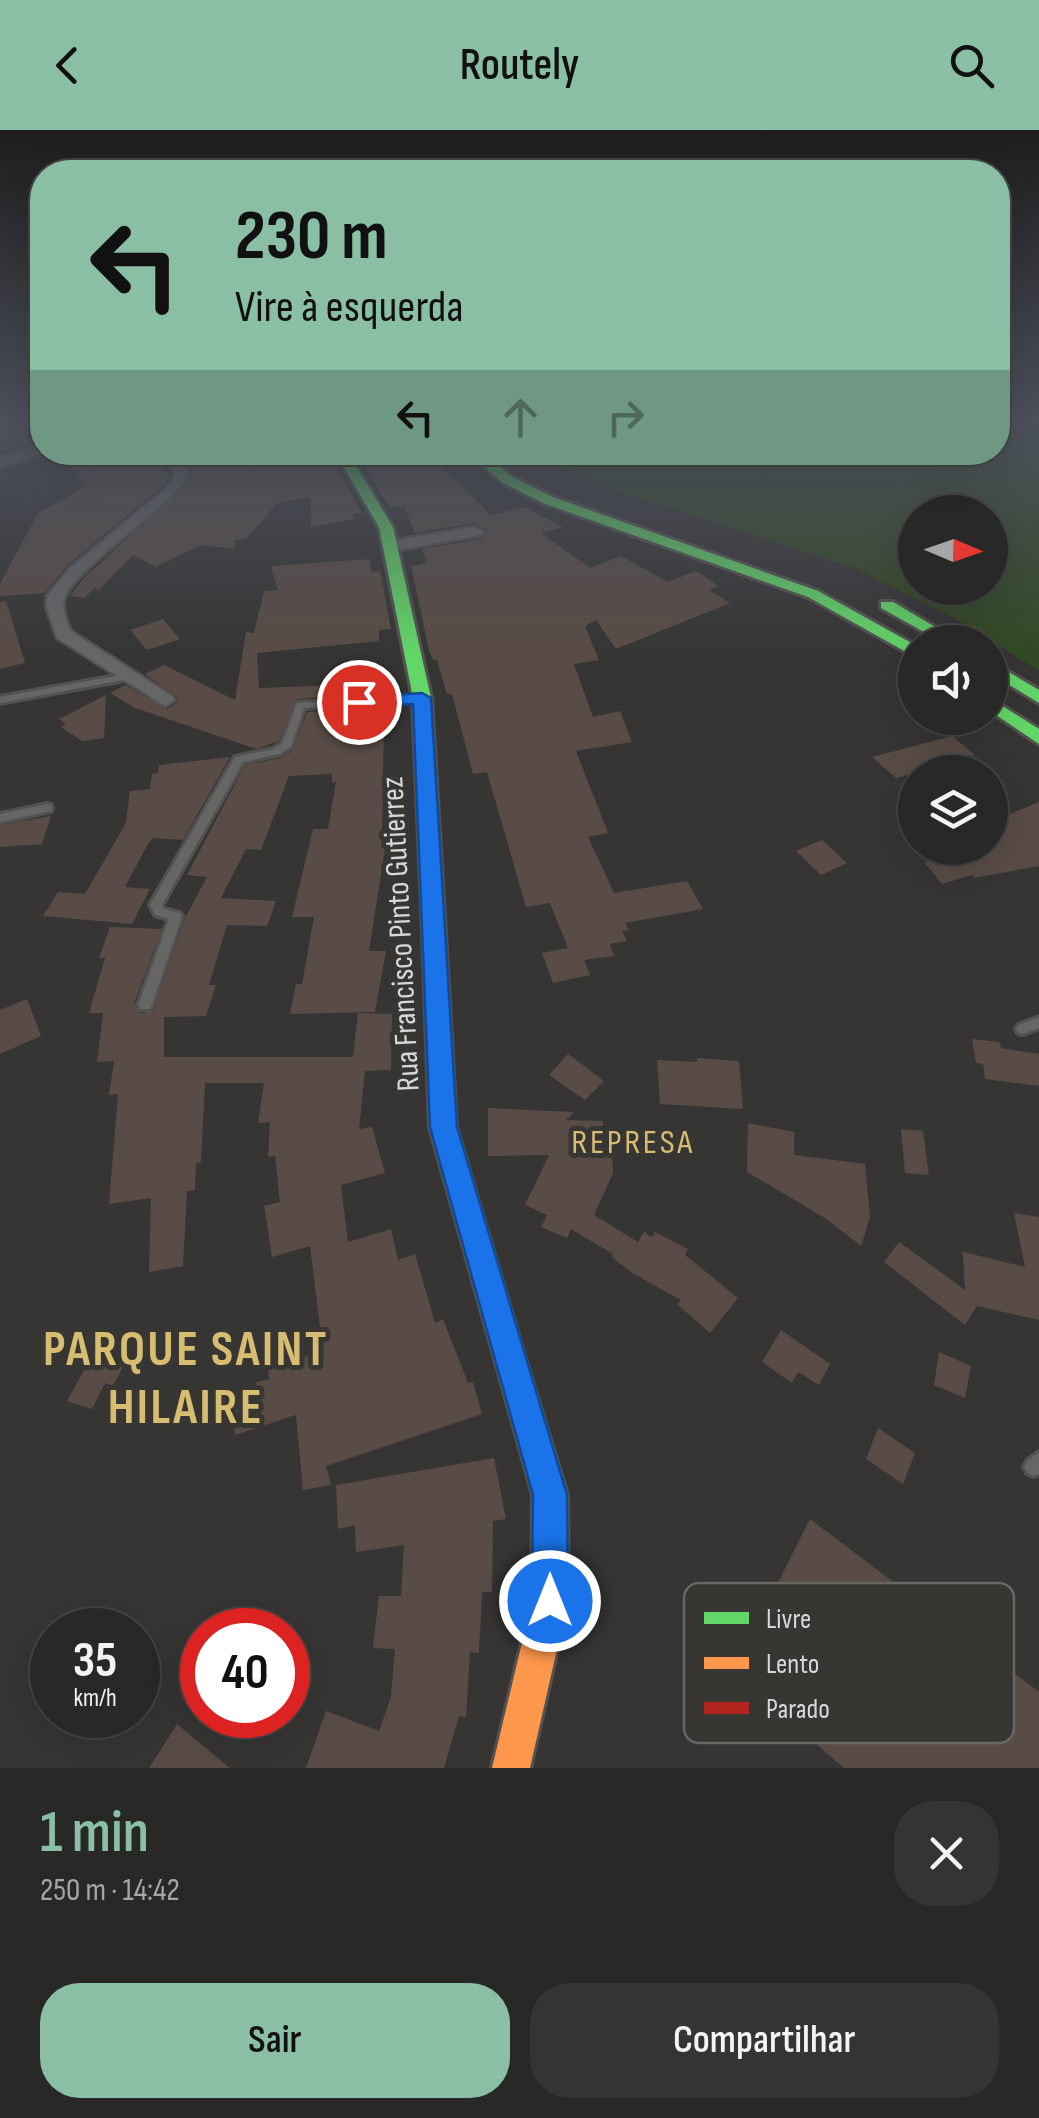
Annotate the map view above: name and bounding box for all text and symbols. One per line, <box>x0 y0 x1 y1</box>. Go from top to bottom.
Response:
icon: back <box>40 38 95 93</box>
text: Routely <box>460 38 579 93</box>
icon: search <box>944 38 999 93</box>
text: 230 m <box>235 195 388 279</box>
icon: left <box>70 200 200 330</box>
text: Vire à esquerda <box>235 280 464 335</box>
icon: left <box>388 390 443 445</box>
icon: ahead <box>493 390 548 445</box>
icon: right <box>598 390 653 445</box>
north arrow <box>898 495 1008 605</box>
map controls <box>898 495 1008 865</box>
button: sound <box>898 625 1008 735</box>
pin <box>317 660 402 745</box>
icon: arrive <box>332 675 387 730</box>
button: layers <box>898 755 1008 865</box>
street label: Rua Francisco Pinto Gutierrez <box>373 776 429 1092</box>
district label: REPRESA <box>571 1121 695 1164</box>
district label: PARQUE SAINT HILAIRE <box>43 1320 329 1438</box>
position arrow <box>498 1549 602 1653</box>
legend <box>684 1583 1014 1743</box>
text: Livre <box>766 1603 811 1636</box>
speed limit sign: 40 <box>180 1608 310 1738</box>
text: 35 <box>73 1631 117 1691</box>
text: Lento <box>766 1648 819 1681</box>
text: km/h <box>73 1683 117 1714</box>
text: Parado <box>766 1693 830 1726</box>
text: 1 min <box>40 1797 149 1869</box>
button: close <box>894 1801 999 1906</box>
text: 250 m · 14:42 <box>40 1871 180 1910</box>
button: Sair <box>40 1983 510 2098</box>
button: Compartilhar <box>530 1983 999 2098</box>

